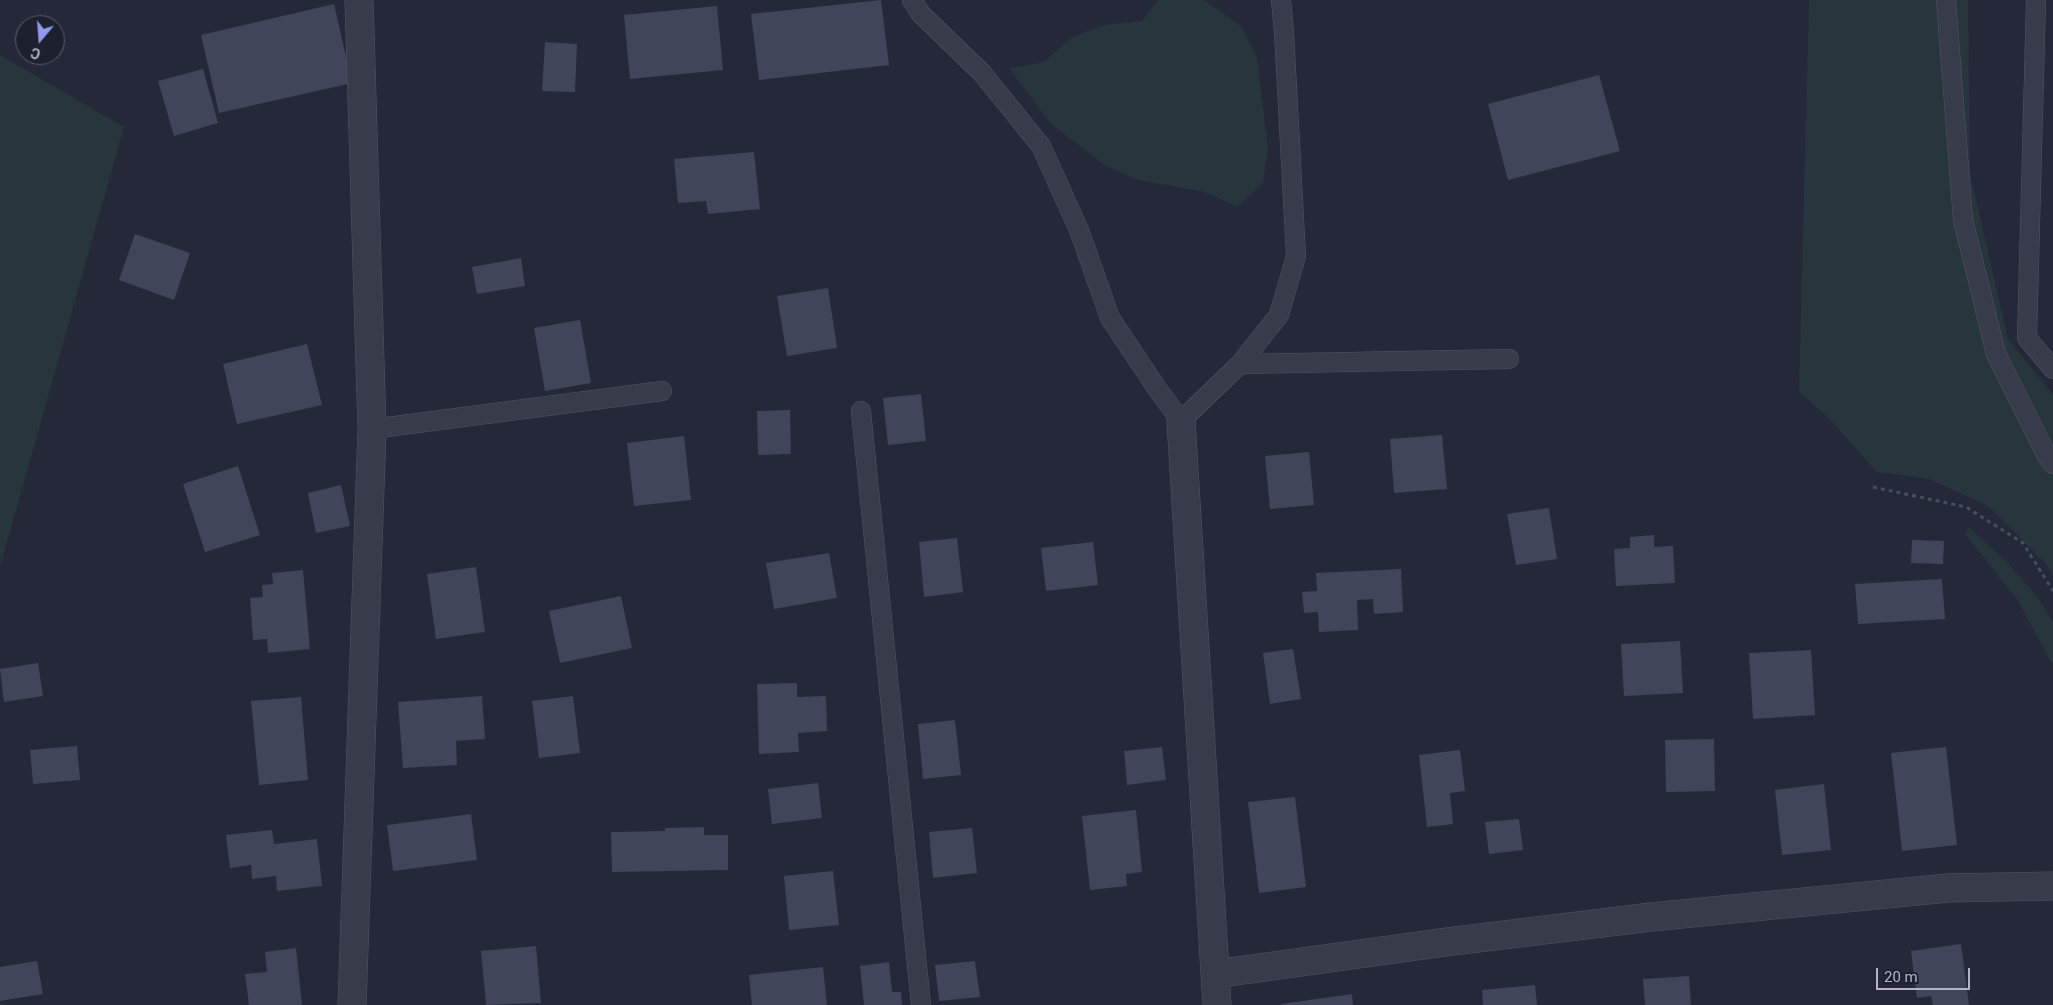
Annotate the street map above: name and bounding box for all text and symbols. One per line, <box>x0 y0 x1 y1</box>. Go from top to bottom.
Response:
north arrow <box>15 15 65 65</box>
text: С <box>29 44 43 62</box>
scale bar <box>1878 958 1972 990</box>
text: 20 m <box>1884 968 1918 986</box>

